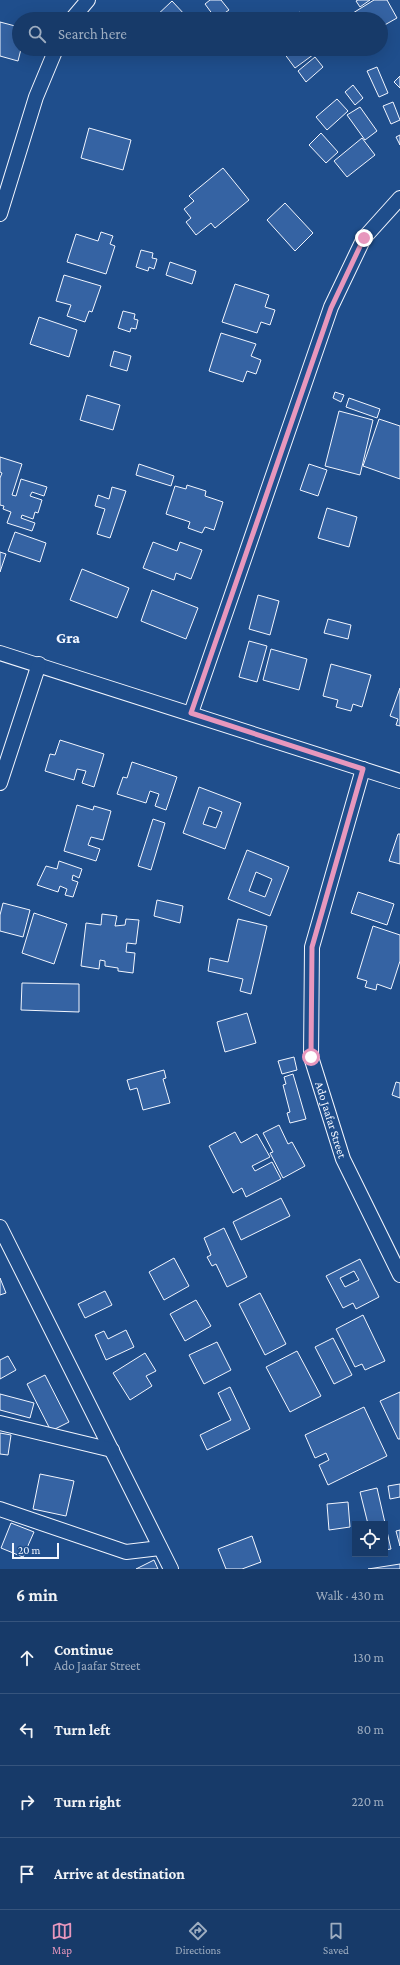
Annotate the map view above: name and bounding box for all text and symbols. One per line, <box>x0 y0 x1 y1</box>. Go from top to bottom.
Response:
search box <box>12 12 388 56</box>
icon: search <box>26 23 48 45</box>
text: Search here <box>58 26 127 42</box>
route end <box>355 229 373 247</box>
district label: Gra <box>56 629 80 646</box>
route start <box>302 1048 320 1066</box>
street label: Ado Jaafar Street <box>312 1080 350 1161</box>
map controls <box>352 1521 388 1557</box>
button: locate <box>352 1521 388 1557</box>
scale bar <box>12 1541 59 1560</box>
text: 20 m <box>18 1544 40 1556</box>
text: 6 min <box>16 1586 58 1605</box>
text: Walk · 430 m <box>316 1588 384 1603</box>
text: Continue <box>54 1642 113 1658</box>
icon: ahead <box>16 1647 38 1669</box>
text: 130 m <box>353 1650 384 1665</box>
text: Ado Jaafar Street <box>54 1658 140 1673</box>
icon: left <box>16 1719 38 1741</box>
text: Turn left <box>54 1722 110 1738</box>
text: 80 m <box>357 1722 384 1737</box>
icon: right <box>16 1791 38 1813</box>
text: Turn right <box>54 1794 121 1810</box>
text: 220 m <box>351 1794 384 1809</box>
icon: arrive <box>16 1863 38 1885</box>
text: Arrive at destination <box>54 1866 185 1882</box>
tab: Map <box>51 1920 73 1956</box>
tab: Directions <box>175 1920 221 1956</box>
tab: Saved <box>323 1920 349 1956</box>

